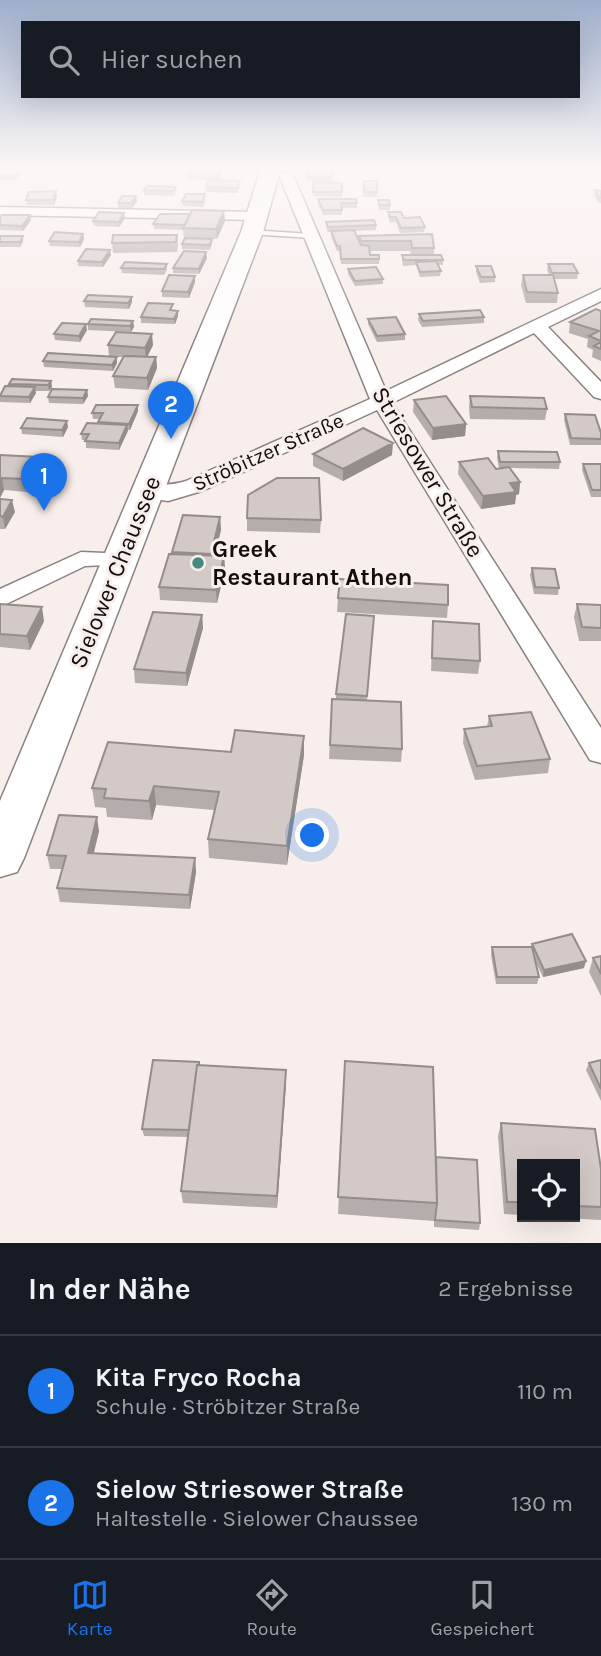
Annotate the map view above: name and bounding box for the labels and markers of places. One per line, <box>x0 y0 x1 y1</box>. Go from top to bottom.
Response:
pin: 2 <box>148 381 194 439</box>
pin: 1 <box>21 453 67 511</box>
place label: Greek Restaurant Athen <box>212 535 412 591</box>
marker: Greek Restaurant Athen <box>190 555 206 571</box>

